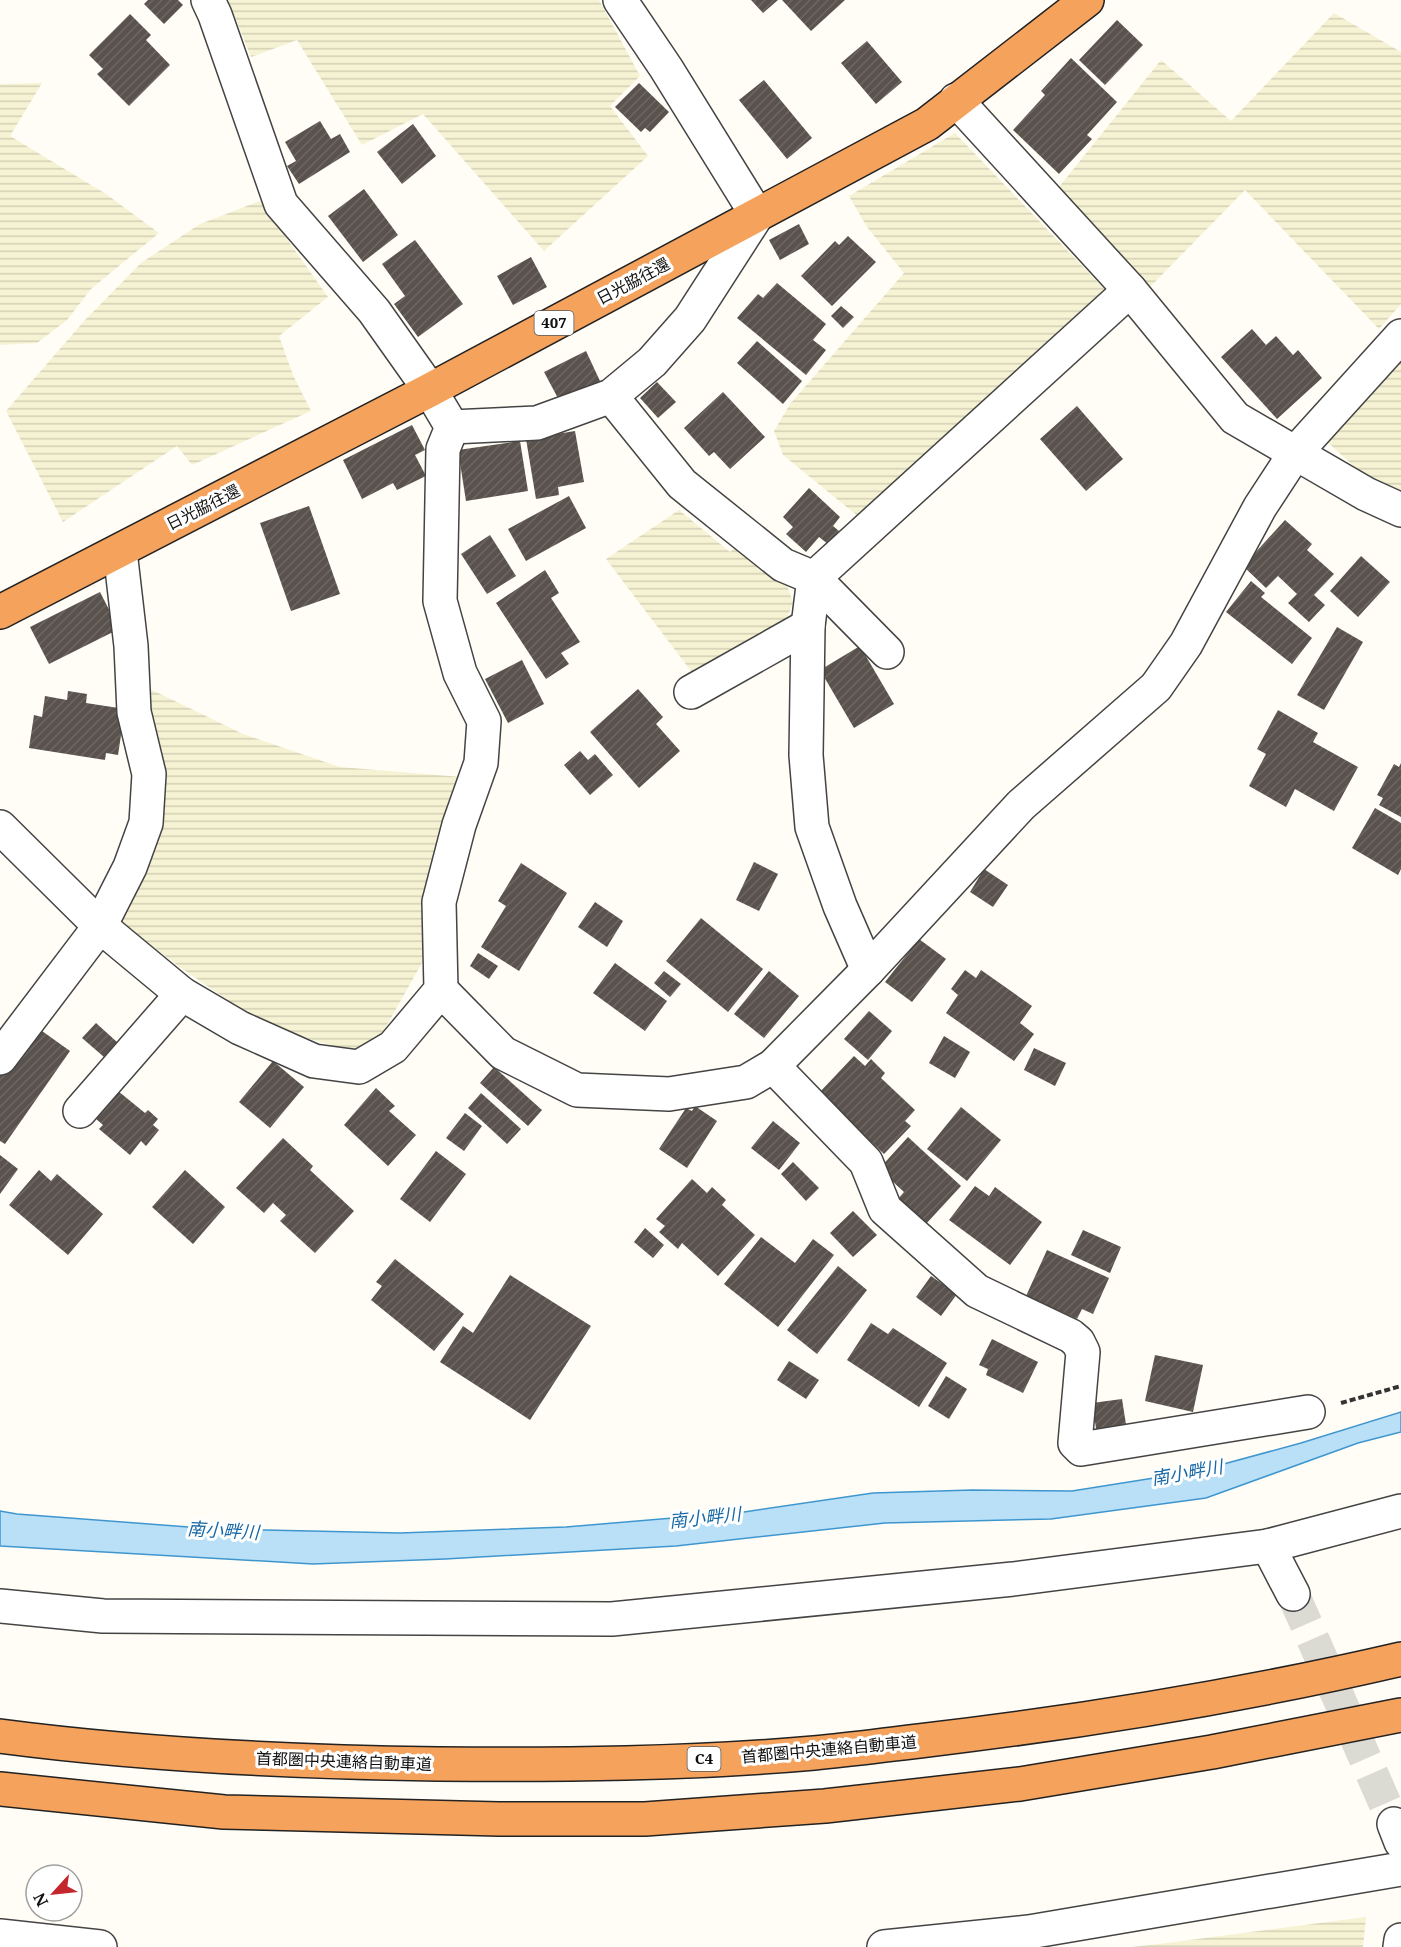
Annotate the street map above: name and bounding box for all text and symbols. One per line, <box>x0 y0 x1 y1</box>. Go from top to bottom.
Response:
street label: 日光脇往還 <box>593 253 673 309</box>
road number: 407 <box>534 311 574 335</box>
street label: 日光脇往還 <box>162 479 244 535</box>
water label: 南小畔川 <box>1149 1454 1226 1490</box>
water label: 南小畔川 <box>668 1501 744 1533</box>
water label: 南小畔川 <box>186 1516 262 1544</box>
street label: 首都圏中央連絡自動車道 <box>740 1730 918 1768</box>
street label: 首都圏中央連絡自動車道 <box>256 1747 432 1775</box>
road number: C4 <box>688 1747 720 1771</box>
north arrow <box>24 1863 84 1923</box>
text: N <box>28 1889 53 1910</box>

